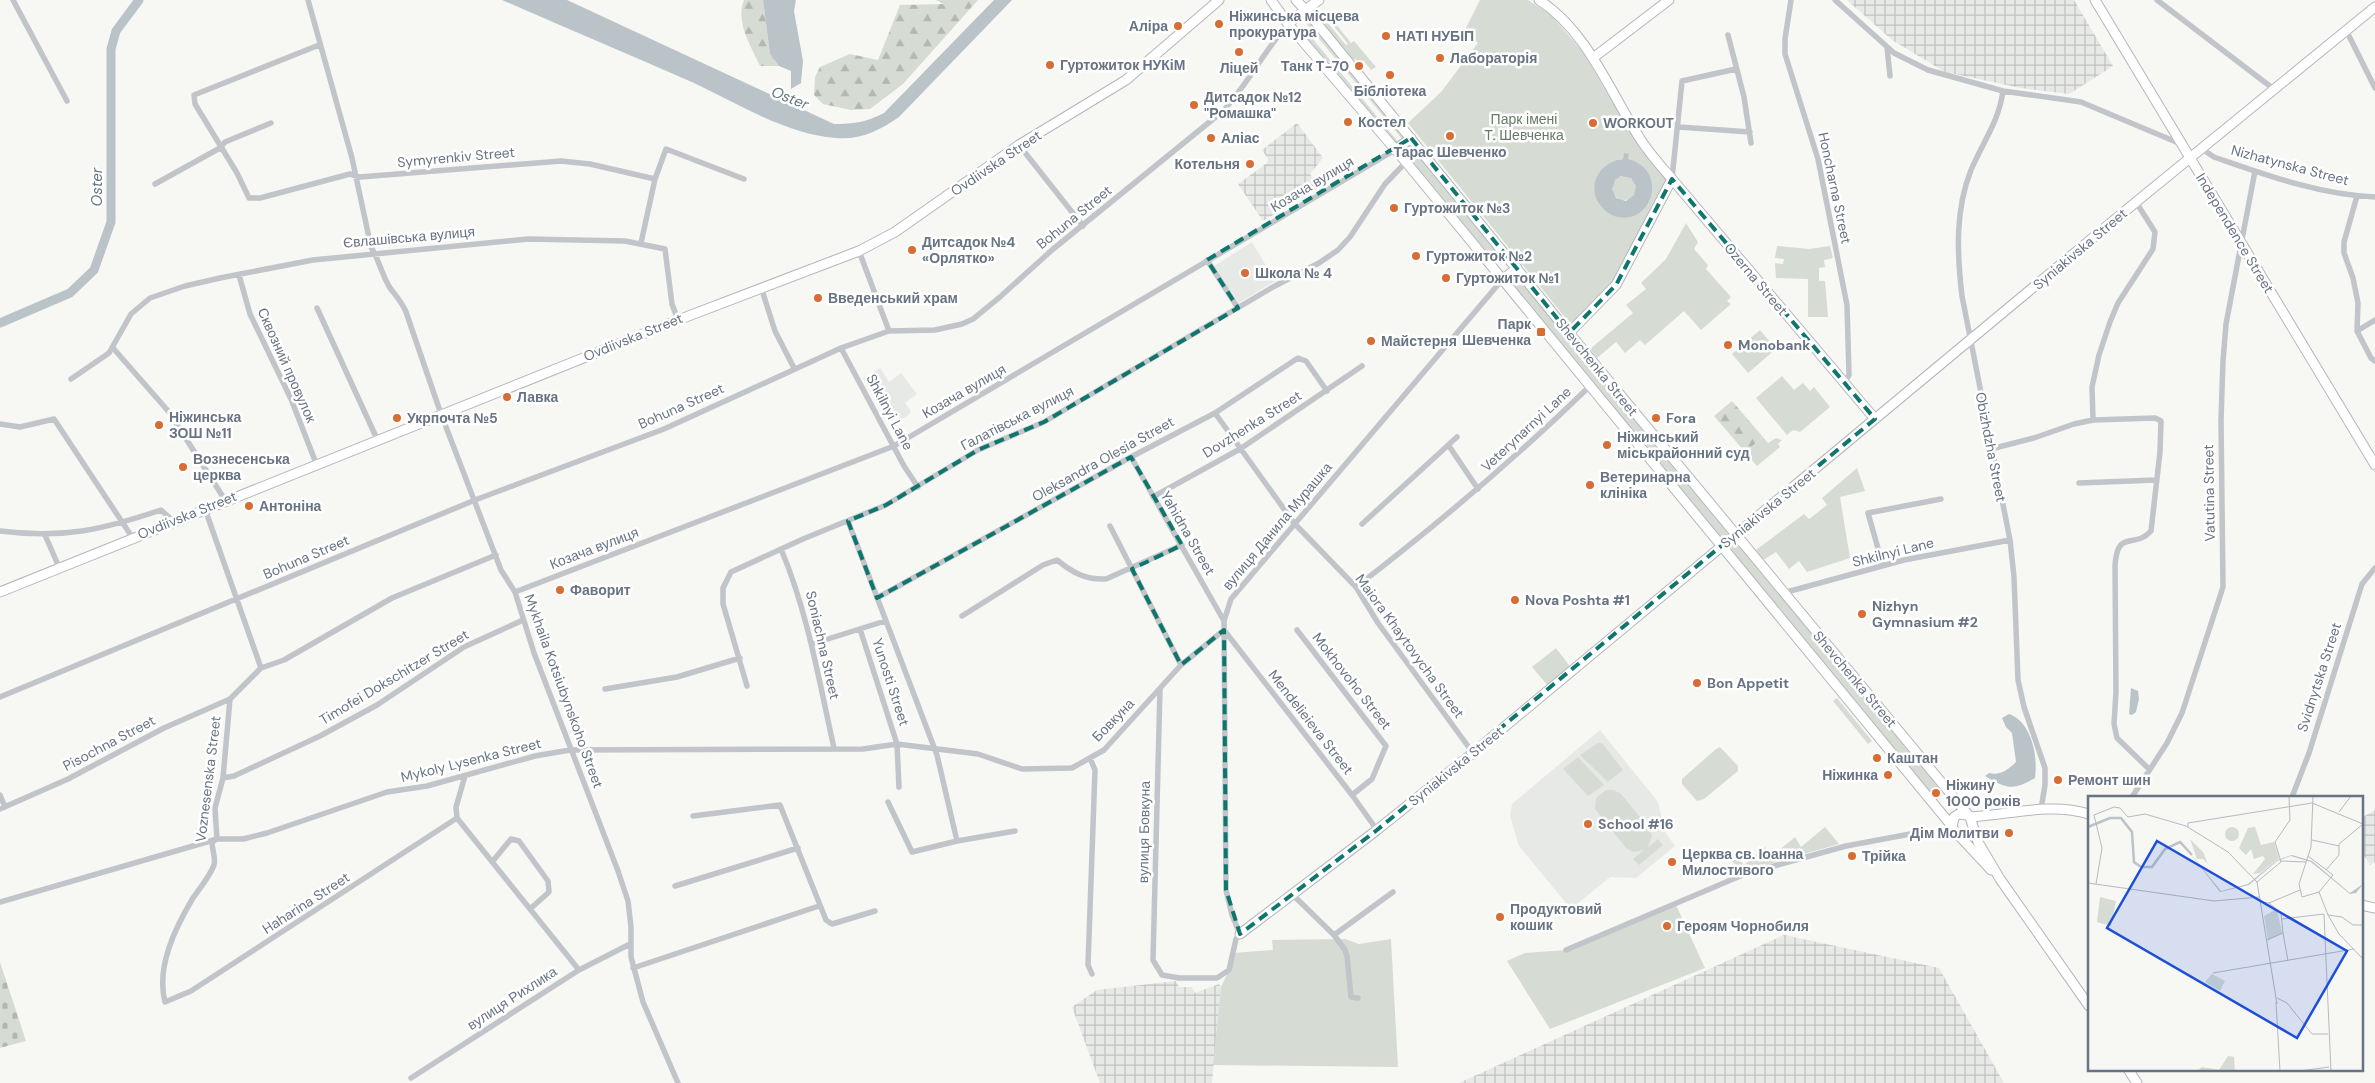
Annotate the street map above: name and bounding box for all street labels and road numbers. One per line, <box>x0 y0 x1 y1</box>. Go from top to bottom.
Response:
street label: Ovdiivska Street <box>947 126 1045 200</box>
street label: Honcharna Street <box>1814 130 1856 246</box>
street label: Nizhatynska Street <box>2229 141 2351 189</box>
street label: Symyrenkiv Street <box>396 143 516 171</box>
street label: Козача вулиця <box>1267 152 1357 216</box>
street label: Independence Street <box>2192 170 2278 296</box>
street label: Bohuna Street <box>1033 181 1115 253</box>
street label: Syniakivska Street <box>2029 204 2131 294</box>
street label: Євлашівська вулиця <box>342 222 476 252</box>
street label: Ozerna Street <box>1720 239 1792 319</box>
street label: Сквозний провулок <box>254 305 321 426</box>
street label: Ovdiivska Street <box>581 309 685 365</box>
street label: Shevchenka Street <box>1552 314 1642 420</box>
street label: Козача вулиця <box>919 360 1009 422</box>
street label: Shkilnyi Lane <box>862 371 918 453</box>
street label: Bohuna Street <box>635 379 727 433</box>
street label: Галатівська вулиця <box>957 382 1077 454</box>
street label: Veterynarnyi Lane <box>1477 383 1575 475</box>
street label: Dovzhenka Street <box>1199 386 1305 462</box>
street label: Obizhdzha Street <box>1972 390 2010 504</box>
street label: Oleksandra Olesia Street <box>1029 412 1177 506</box>
street label: Vatutina Street <box>2199 444 2219 542</box>
street label: вулиця Данила Мурашка <box>1218 458 1336 594</box>
street label: Syniakivska Street <box>1717 464 1819 552</box>
street label: Ovdiivska Street <box>135 487 239 543</box>
street label: Yahidna Street <box>1157 488 1219 578</box>
street label: Козача вулиця <box>547 523 641 573</box>
street label: Bohuna Street <box>260 531 352 583</box>
street label: Shkilnyi Lane <box>1850 533 1936 571</box>
street label: Maiora Khaytovycha Street <box>1352 570 1468 722</box>
street label: Soniachna Street <box>802 589 844 701</box>
street label: Mykhaila Kotsiubynskoho Street <box>520 591 608 791</box>
street label: Svidnytska Street <box>2293 620 2345 734</box>
street label: Timofei Dokschitzer Street <box>316 625 472 729</box>
street label: Shevchenka Street <box>1809 627 1901 731</box>
street label: Mokhovoho Street <box>1309 629 1395 733</box>
street label: Yunosti Street <box>868 636 914 728</box>
street label: Mendelieieva Street <box>1265 666 1357 778</box>
street label: Бовкуна <box>1088 694 1138 745</box>
street label: Pisochna Street <box>60 711 158 775</box>
street label: Voznesenska Street <box>191 715 225 843</box>
street label: Syniakivska Street <box>1405 722 1507 810</box>
street label: Mykoly Lysenka Street <box>399 734 543 786</box>
street label: вулиця Бовкуна <box>1134 780 1154 883</box>
street label: Haharina Street <box>259 868 353 938</box>
street label: вулиця Рихлика <box>464 962 560 1034</box>

